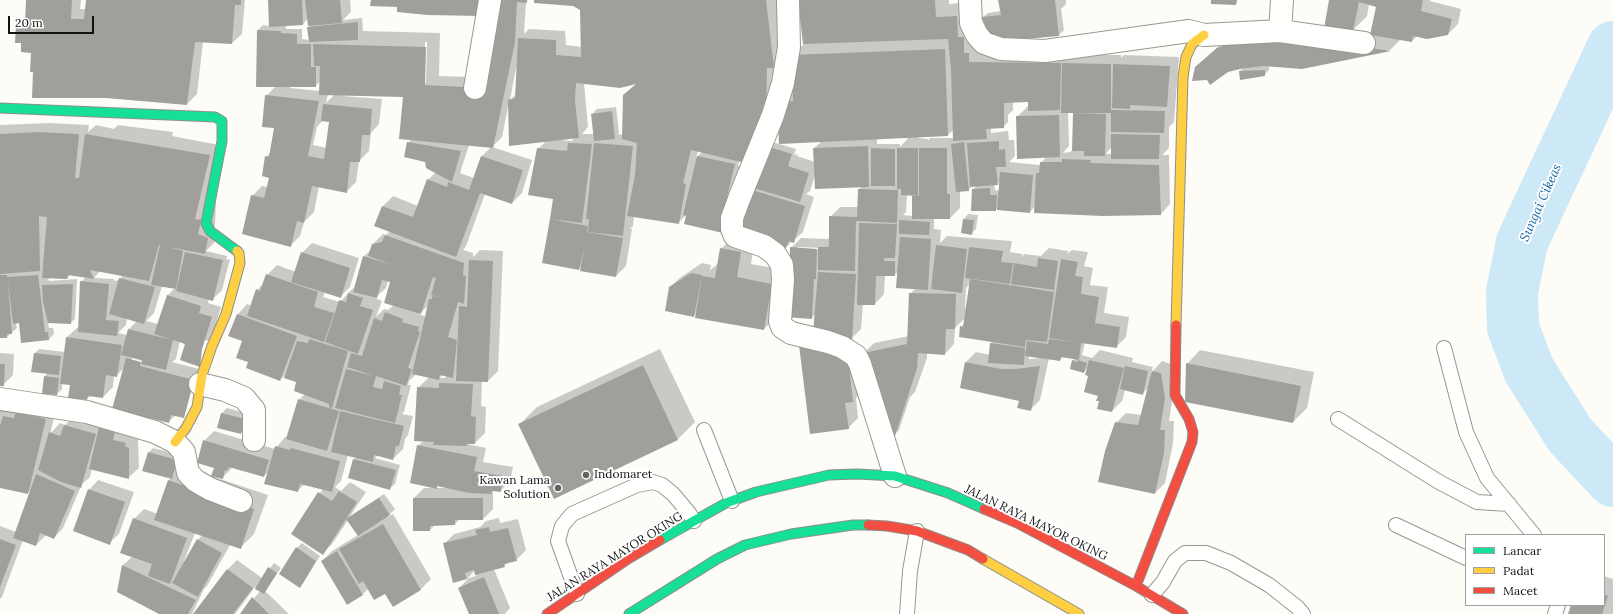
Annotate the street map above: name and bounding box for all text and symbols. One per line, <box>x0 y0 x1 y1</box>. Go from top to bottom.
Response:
scale bar <box>10 8 96 34</box>
text: 20 m <box>15 15 43 30</box>
water label: Sungai Cikeas <box>1517 162 1565 244</box>
place label: Indomaret <box>594 468 652 482</box>
marker: Indomaret <box>581 470 591 480</box>
place label: Kawan Lama Solution <box>479 474 550 502</box>
street label: JALAN RAYA MAYOR OKING <box>962 482 1110 564</box>
marker: Kawan Lama Solution <box>553 483 563 493</box>
street label: JALAN RAYA MAYOR OKING <box>545 509 685 605</box>
legend <box>1465 534 1605 606</box>
text: Lancar <box>1503 543 1541 558</box>
text: Padat <box>1503 563 1534 578</box>
text: Macet <box>1503 583 1538 598</box>

